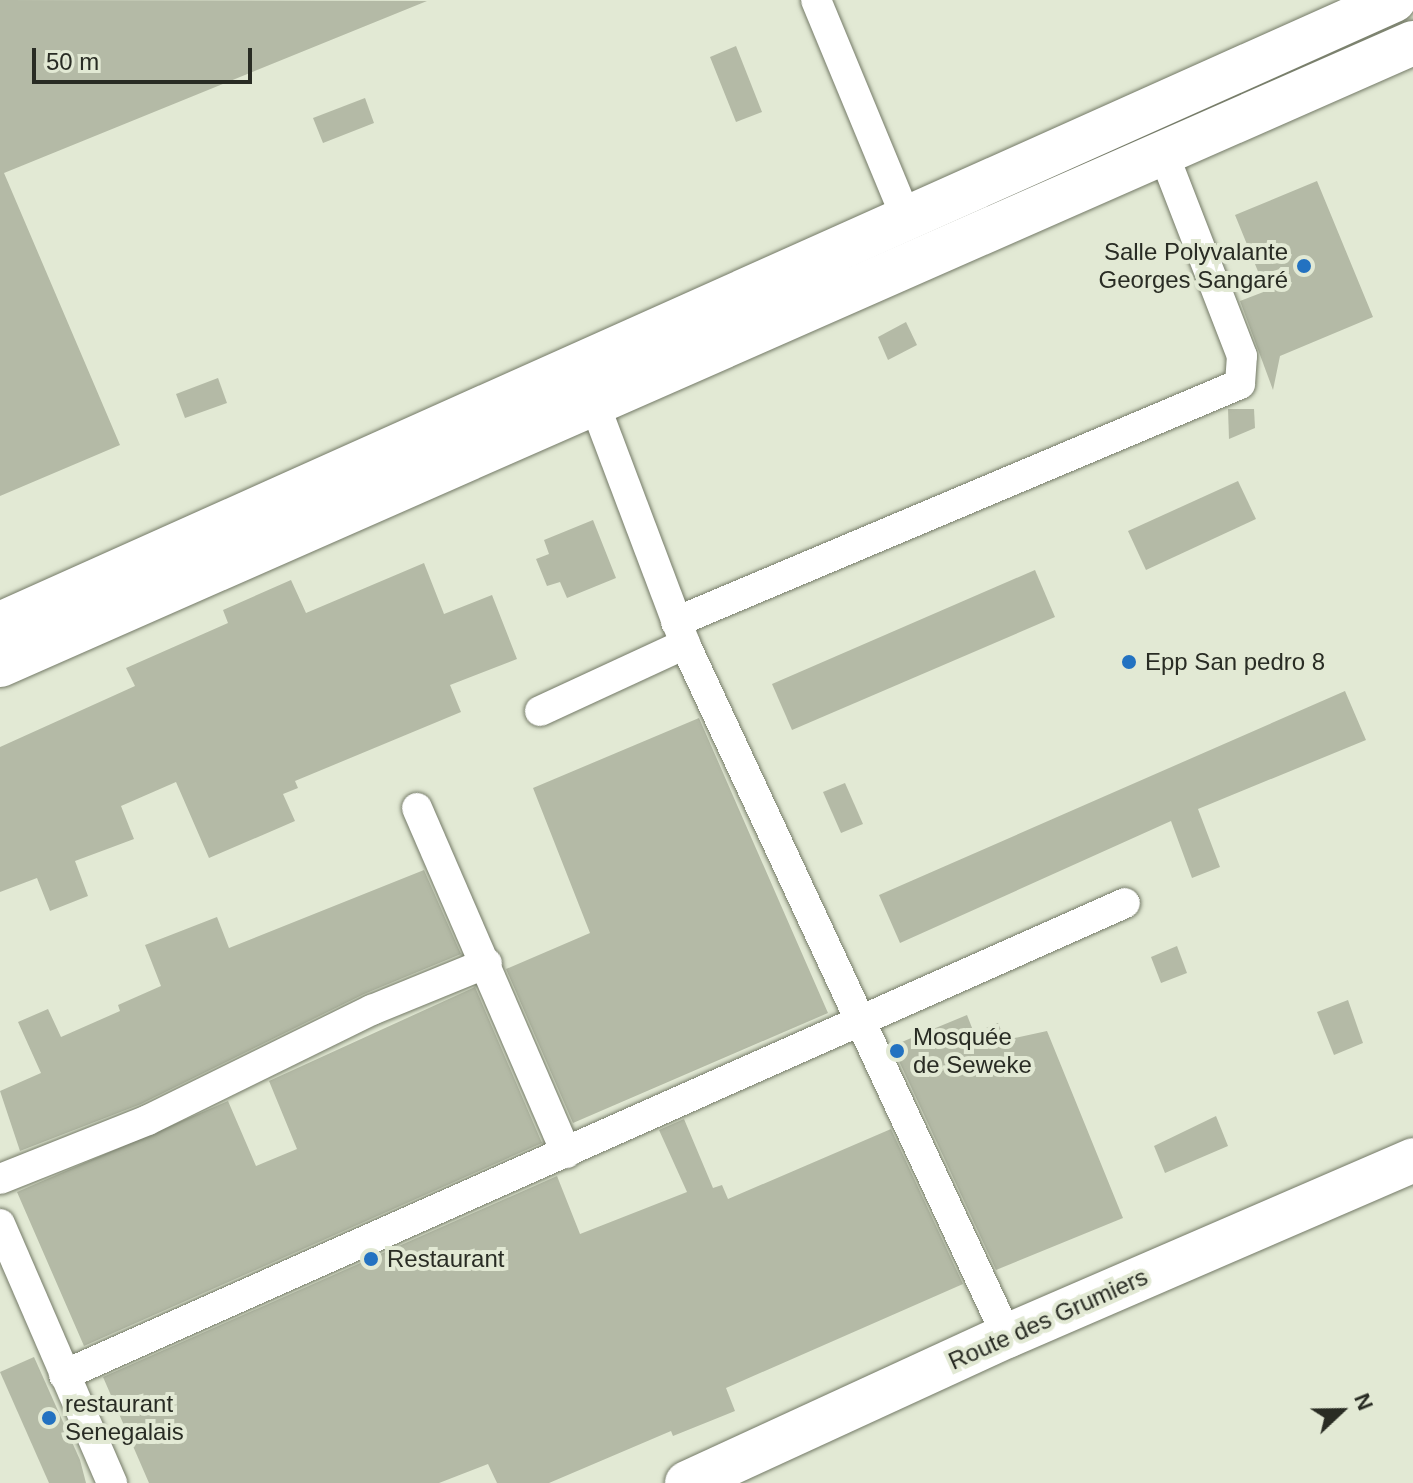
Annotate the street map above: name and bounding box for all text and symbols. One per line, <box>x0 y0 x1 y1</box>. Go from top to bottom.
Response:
scale bar <box>36 32 256 82</box>
text: 50 m <box>46 48 99 75</box>
place label: Salle Polyvalante Georges Sangaré <box>1099 238 1288 294</box>
marker: Salle Polyvalante Georges Sangaré <box>1295 257 1313 275</box>
place label: Epp San pedro 8 <box>1145 648 1325 676</box>
marker: Epp San pedro 8 <box>1120 653 1138 671</box>
place label: Mosquée de Seweke <box>913 1023 1032 1079</box>
marker: Mosquée de Seweke <box>888 1042 906 1060</box>
place label: Restaurant <box>387 1245 504 1273</box>
marker: Restaurant <box>362 1250 380 1268</box>
street label: Route des Grumiers <box>944 1262 1152 1376</box>
north arrow <box>1301 1371 1381 1451</box>
place label: restaurant Senegalais <box>65 1390 184 1446</box>
text: N <box>1349 1390 1378 1414</box>
marker: restaurant Senegalais <box>40 1409 58 1427</box>

